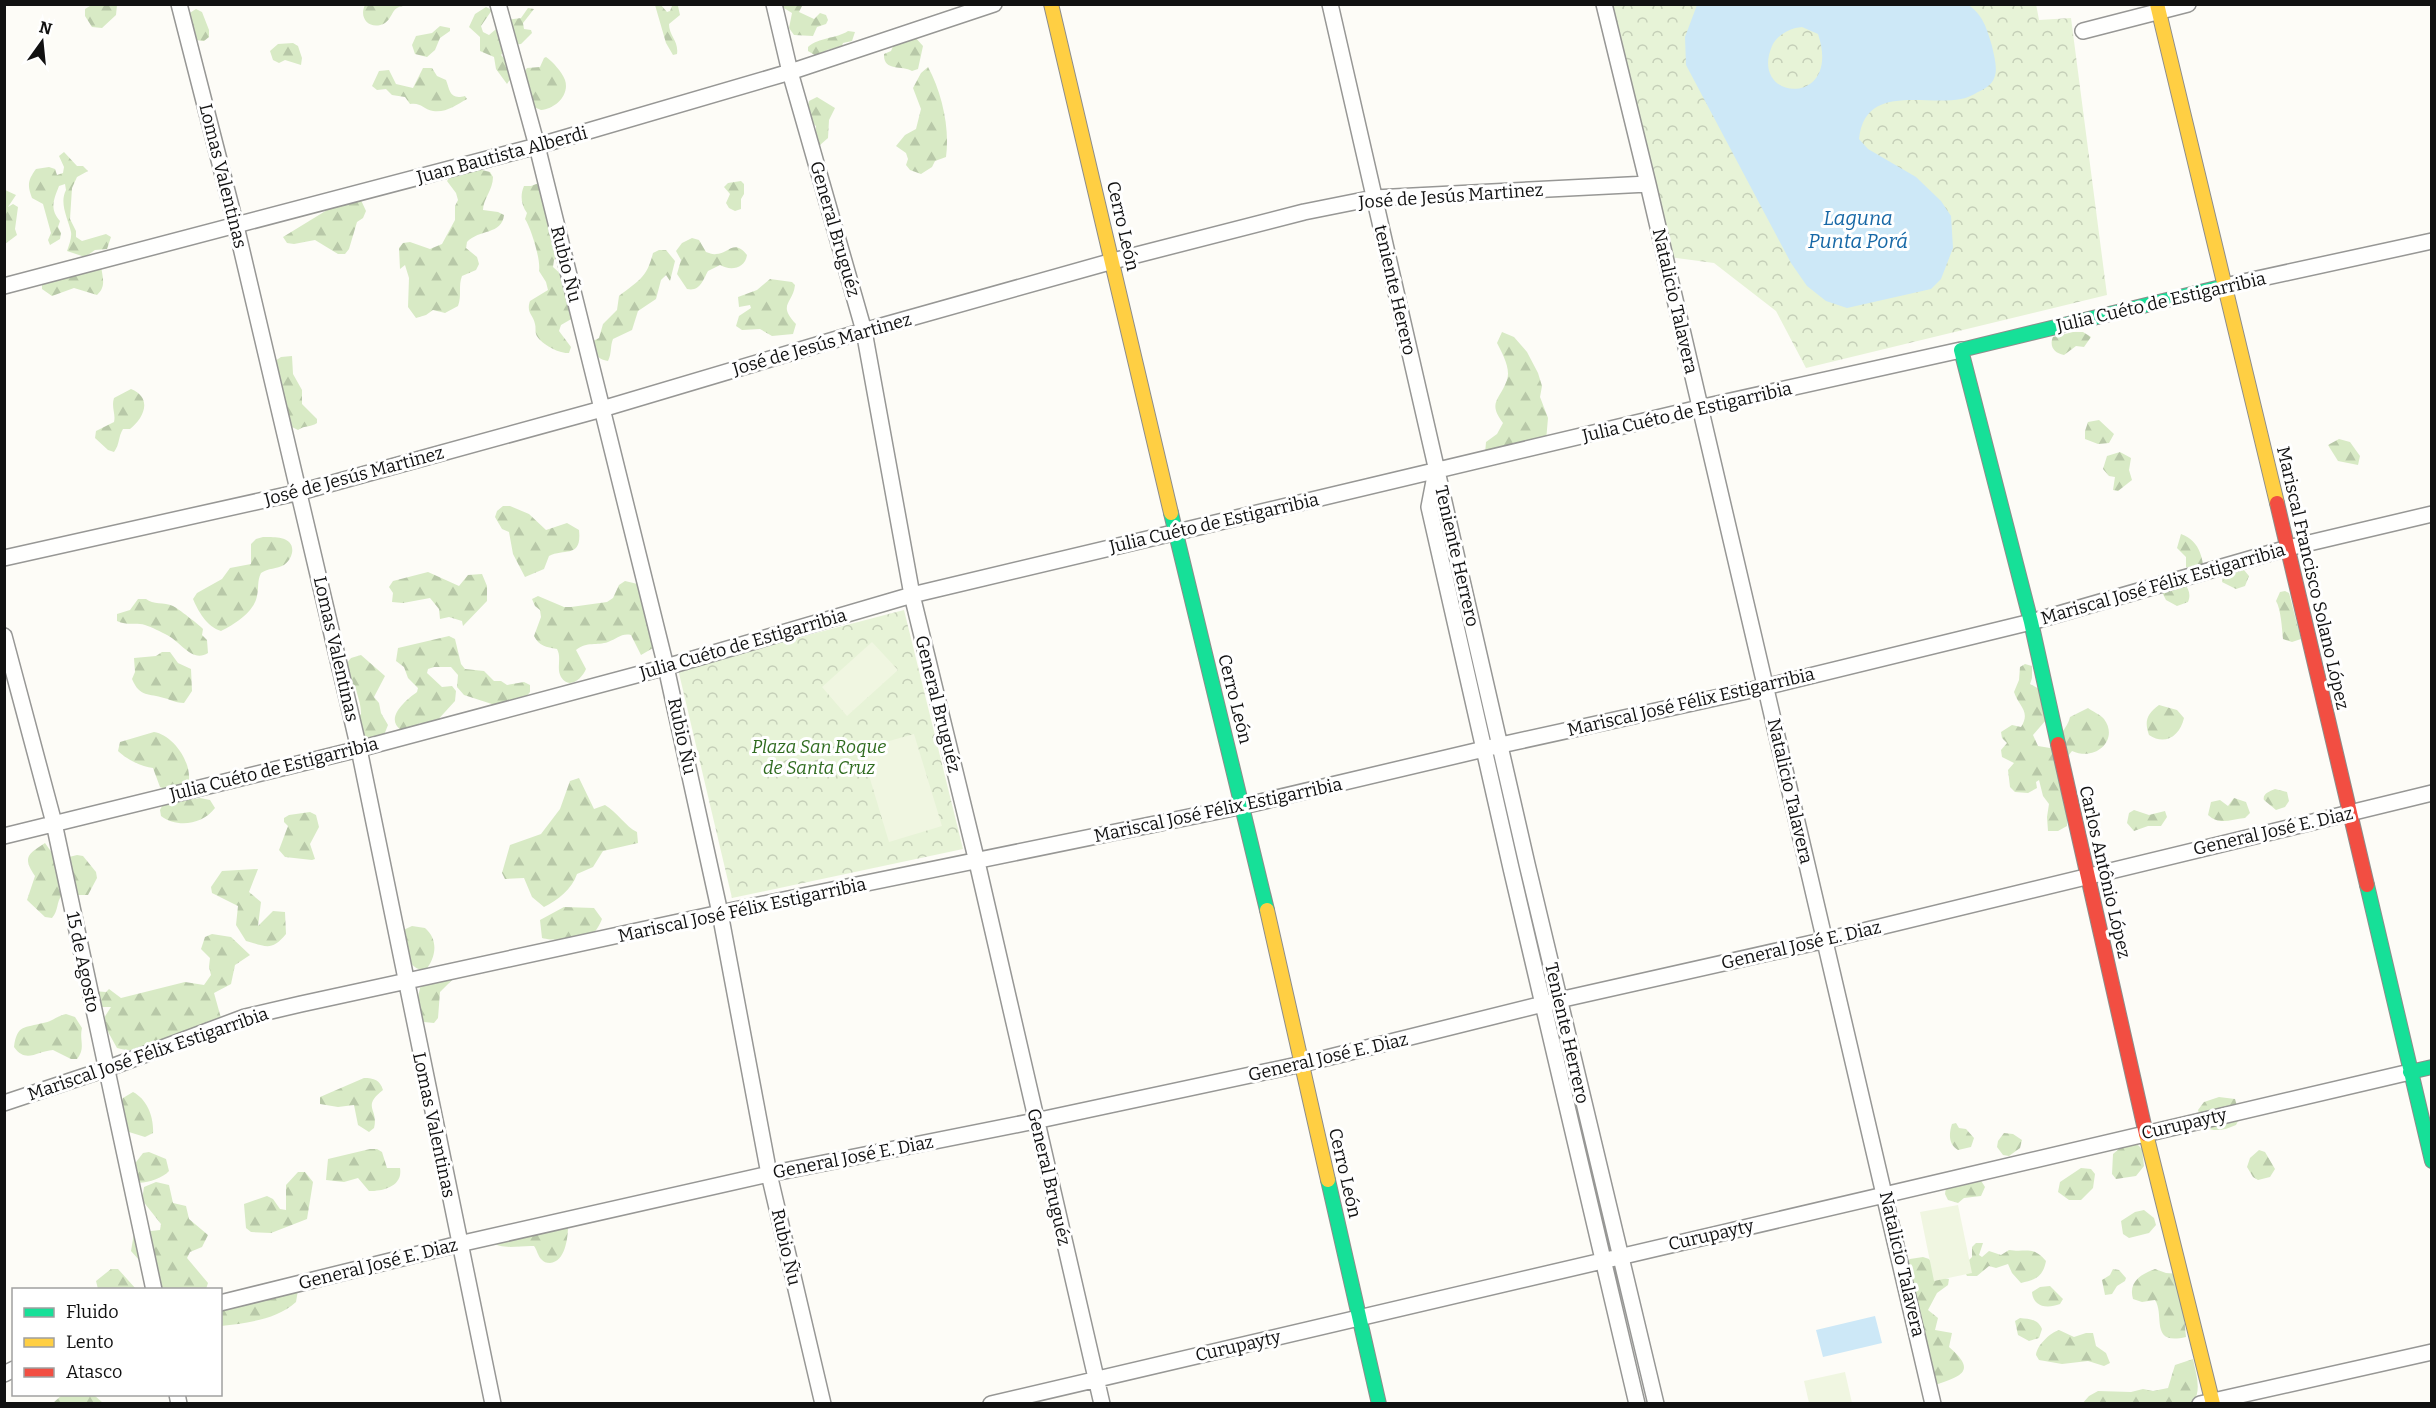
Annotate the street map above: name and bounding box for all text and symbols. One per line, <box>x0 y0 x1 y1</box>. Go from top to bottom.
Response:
north arrow <box>12 12 72 72</box>
text: N <box>37 17 54 39</box>
street label: Lomas Valentinas <box>194 101 252 251</box>
street label: Juan Bautista Alberdi <box>413 122 590 189</box>
street label: General Bruguéz <box>805 159 865 299</box>
street label: Cerro León <box>1102 179 1144 274</box>
street label: José de Jesús Martinez <box>1357 179 1544 213</box>
water label: Laguna Punta Porá <box>1808 206 1908 253</box>
street label: teniente Herero <box>1369 223 1421 357</box>
street label: Rubio Ñu <box>546 224 586 304</box>
street label: Natalicio Talavera <box>1648 226 1702 376</box>
street label: Julia Cuéto de Estigarribia <box>2053 267 2268 337</box>
street label: José de Jesús Martinez <box>729 308 914 380</box>
street label: Julia Cuéto de Estigarribia <box>1579 377 1794 447</box>
street label: José de Jesús Martinez <box>261 441 446 511</box>
street label: Mariscal Francisco Solano López <box>2272 444 2354 712</box>
street label: Teniente Herrero <box>1430 483 1484 629</box>
street label: Julia Cuéto de Estigarribia <box>1106 488 1321 558</box>
street label: Mariscal José Félix Estigarribia <box>2038 539 2288 629</box>
street label: Lomas Valentinas <box>309 574 363 724</box>
street label: Julia Cuéto de Estigarribia <box>636 604 849 684</box>
street label: General Bruguéz <box>910 633 966 775</box>
street label: Cerro León <box>1213 652 1257 747</box>
street label: Mariscal José Félix Estigarribia <box>1565 663 1817 741</box>
street label: Rubio Ñu <box>663 696 701 776</box>
street label: Natalicio Talavera <box>1763 716 1817 866</box>
street label: Julia Cuéto de Estigarribia <box>166 732 381 806</box>
park label: Plaza San Roque de Santa Cruz <box>752 736 886 779</box>
street label: Mariscal José Félix Estigarribia <box>1092 773 1344 847</box>
street label: Carlos Antônio López <box>2074 783 2136 961</box>
street label: General José E. Diaz <box>2191 802 2355 860</box>
street label: Mariscal José Félix Estigarribia <box>616 873 868 947</box>
street label: 15 de Agosto <box>62 910 104 1014</box>
street label: General José E. Diaz <box>1719 916 1883 974</box>
street label: Teniente Herrero <box>1540 960 1594 1106</box>
street label: Mariscal José Félix Estigarribia <box>25 1002 271 1106</box>
street label: General José E. Diaz <box>1246 1028 1410 1086</box>
street label: Lomas Valentinas <box>408 1050 460 1200</box>
street label: Curupayty <box>2139 1103 2229 1144</box>
street label: General Bruguéz <box>1022 1106 1076 1248</box>
street label: Cerro León <box>1324 1126 1366 1221</box>
street label: General José E. Diaz <box>771 1131 935 1183</box>
street label: Natalicio Talavera <box>1875 1189 1929 1339</box>
street label: Rubio Ñu <box>767 1207 805 1287</box>
street label: Curupayty <box>1666 1214 1756 1255</box>
street label: General José E. Diaz <box>296 1234 460 1294</box>
legend <box>12 1288 222 1396</box>
text: Fluido <box>66 1301 119 1323</box>
street label: Curupayty <box>1193 1325 1283 1366</box>
text: Lento <box>66 1331 114 1353</box>
text: Atasco <box>66 1361 122 1383</box>

